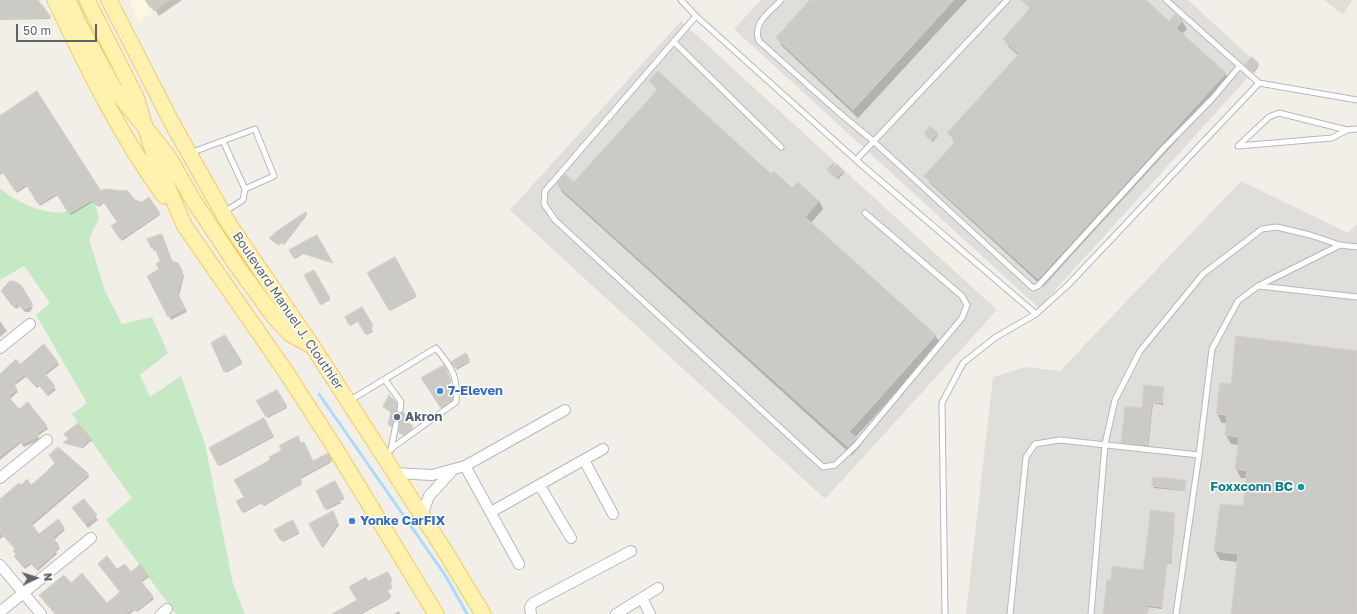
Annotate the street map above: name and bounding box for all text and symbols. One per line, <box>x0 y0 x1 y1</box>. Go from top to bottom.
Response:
scale bar <box>18 16 99 42</box>
text: 50 m <box>23 23 51 38</box>
street label: Boulevard Manuel J. Clouthier <box>229 229 347 393</box>
place label: 7-Eleven <box>448 383 503 399</box>
marker: 7-Eleven <box>435 386 445 396</box>
place label: Akron <box>405 409 442 425</box>
marker: Akron <box>392 412 402 422</box>
place label: Foxxconn BC <box>1210 479 1293 495</box>
marker: Foxxconn BC <box>1296 482 1306 492</box>
place label: Yonke CarFIX <box>360 513 445 529</box>
marker: Yonke CarFIX <box>347 516 357 526</box>
north arrow <box>16 558 56 598</box>
text: N <box>42 572 55 582</box>

